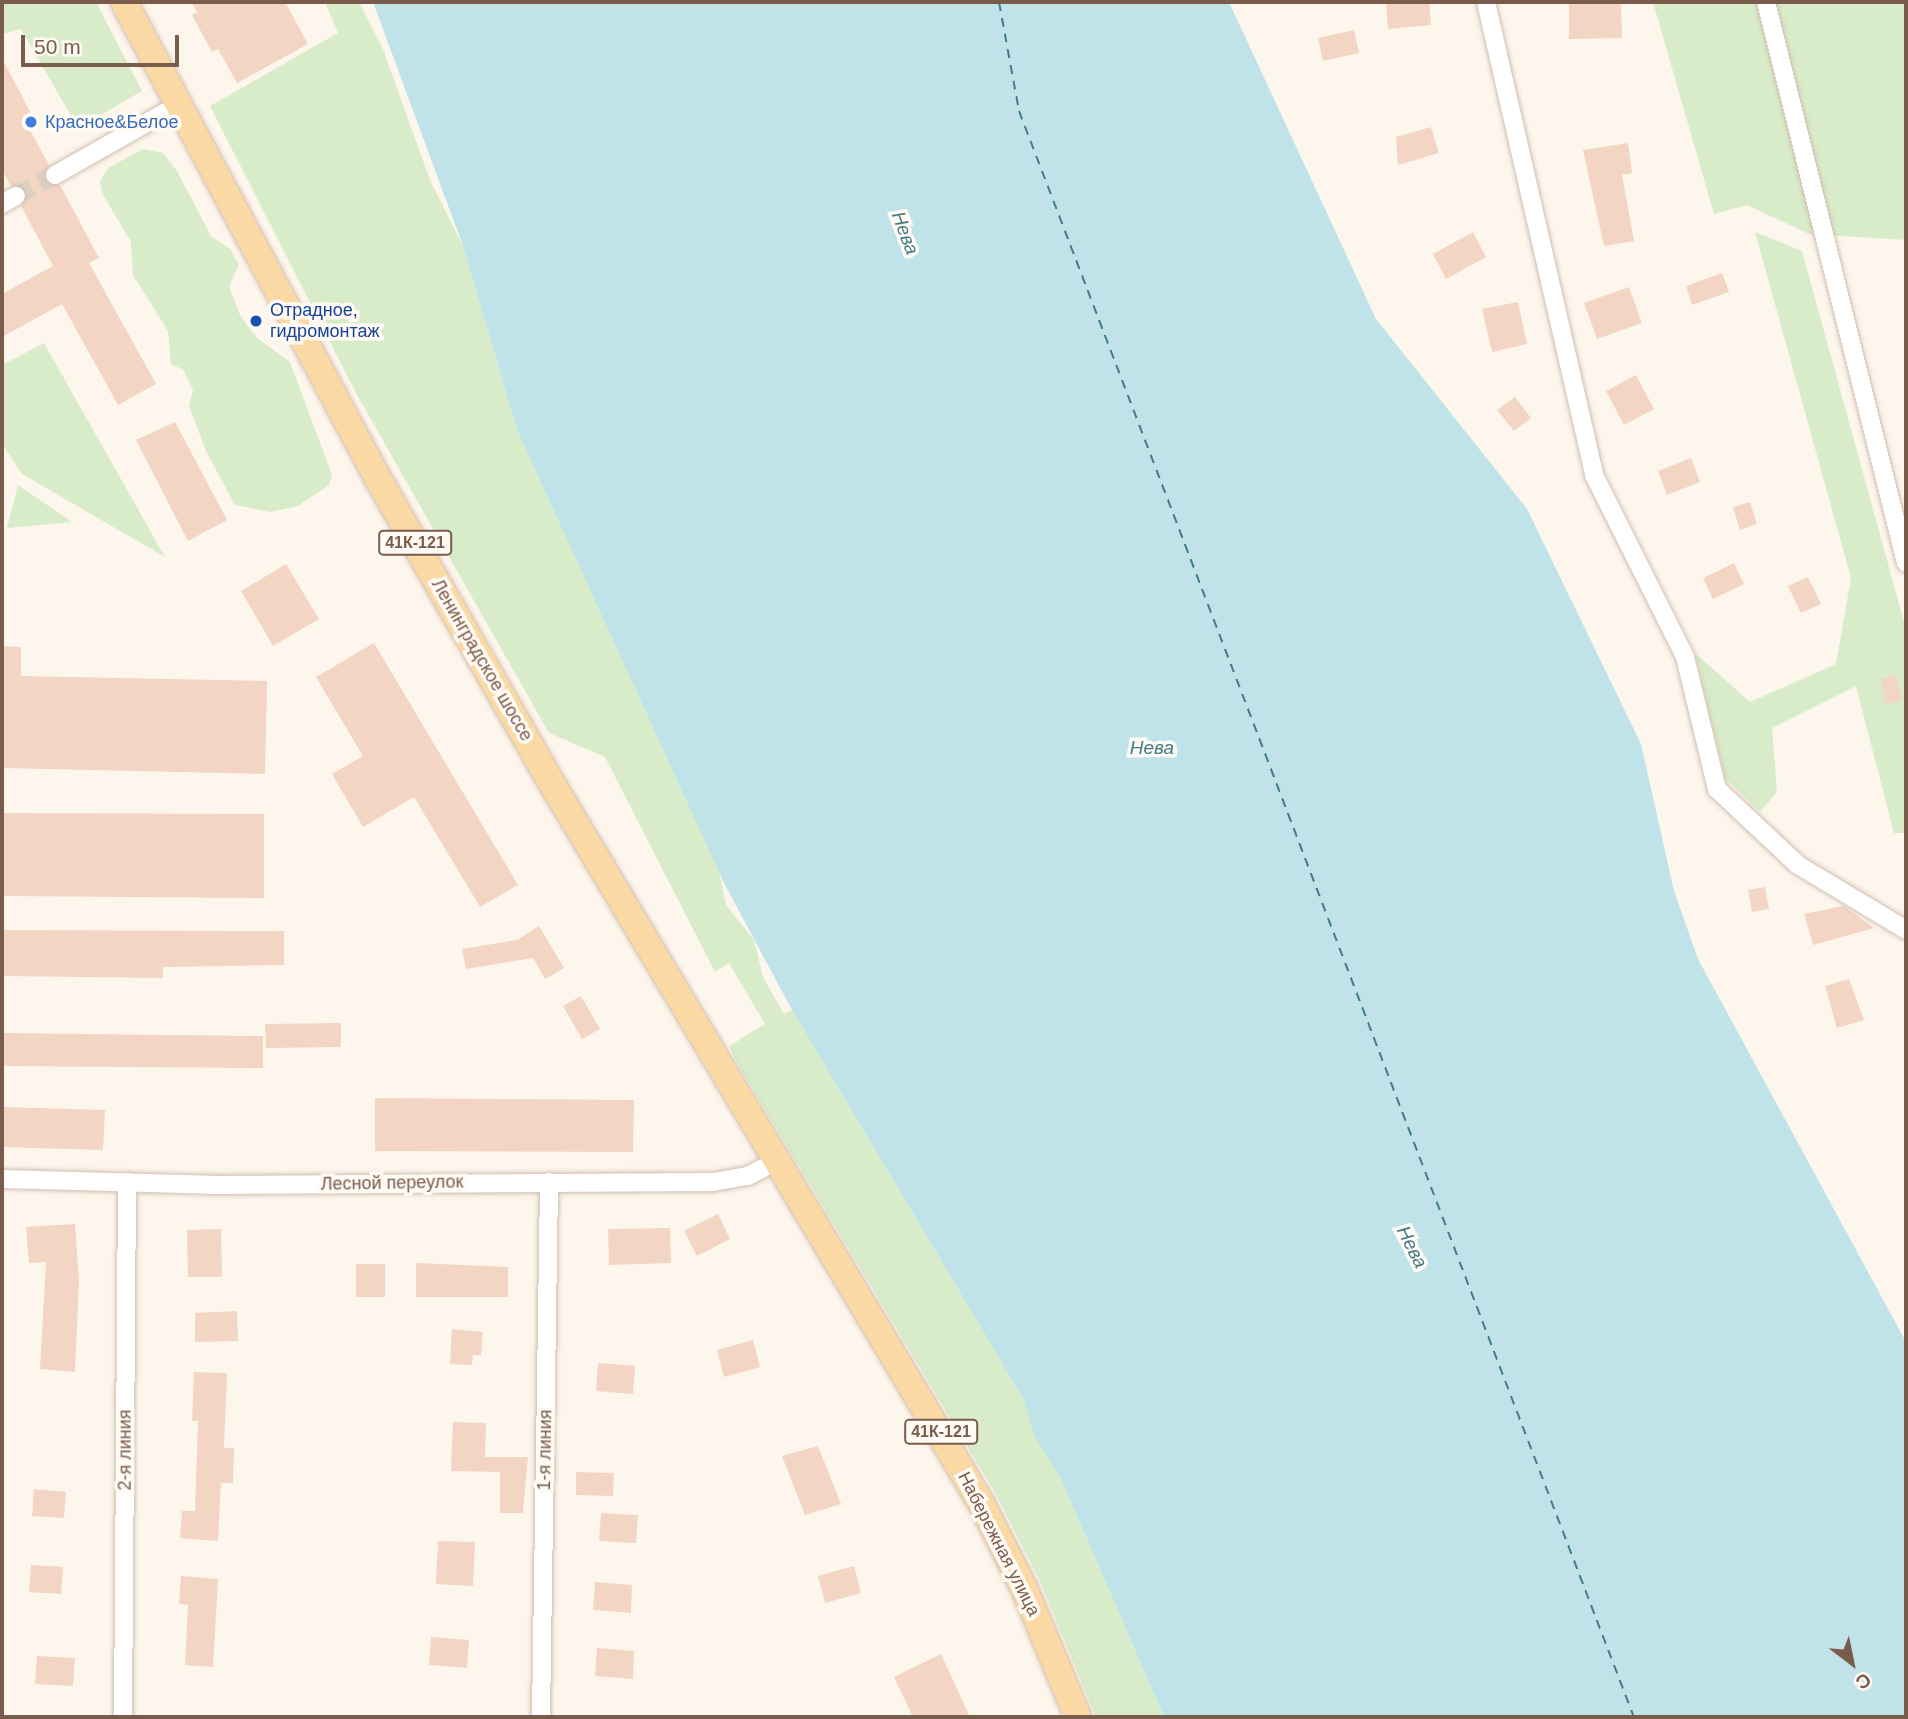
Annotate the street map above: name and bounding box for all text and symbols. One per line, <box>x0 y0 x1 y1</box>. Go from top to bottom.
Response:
scale bar <box>24 21 182 65</box>
text: 50 m <box>34 35 81 58</box>
place label: Красное&Белое <box>45 111 178 133</box>
marker: Красное&Белое <box>23 114 39 130</box>
water label: Нева <box>886 208 924 258</box>
place label: Отрадное, гидромонтаж <box>270 300 380 342</box>
marker: Отрадное, гидромонтаж <box>248 313 264 329</box>
road number: 41К-121 <box>376 530 453 556</box>
street label: Ленинградское шоссе <box>427 575 537 745</box>
water label: Нева <box>1130 737 1174 759</box>
street label: Лесной переулок <box>321 1171 463 1195</box>
water label: Нева <box>1392 1222 1432 1272</box>
street label: 2-я линия <box>114 1409 136 1491</box>
street label: 1-я линия <box>533 1409 557 1491</box>
road number: 41К-121 <box>902 1420 979 1444</box>
street label: Набережная улица <box>953 1468 1045 1620</box>
north arrow <box>1817 1628 1887 1698</box>
text: С <box>1852 1669 1875 1694</box>

